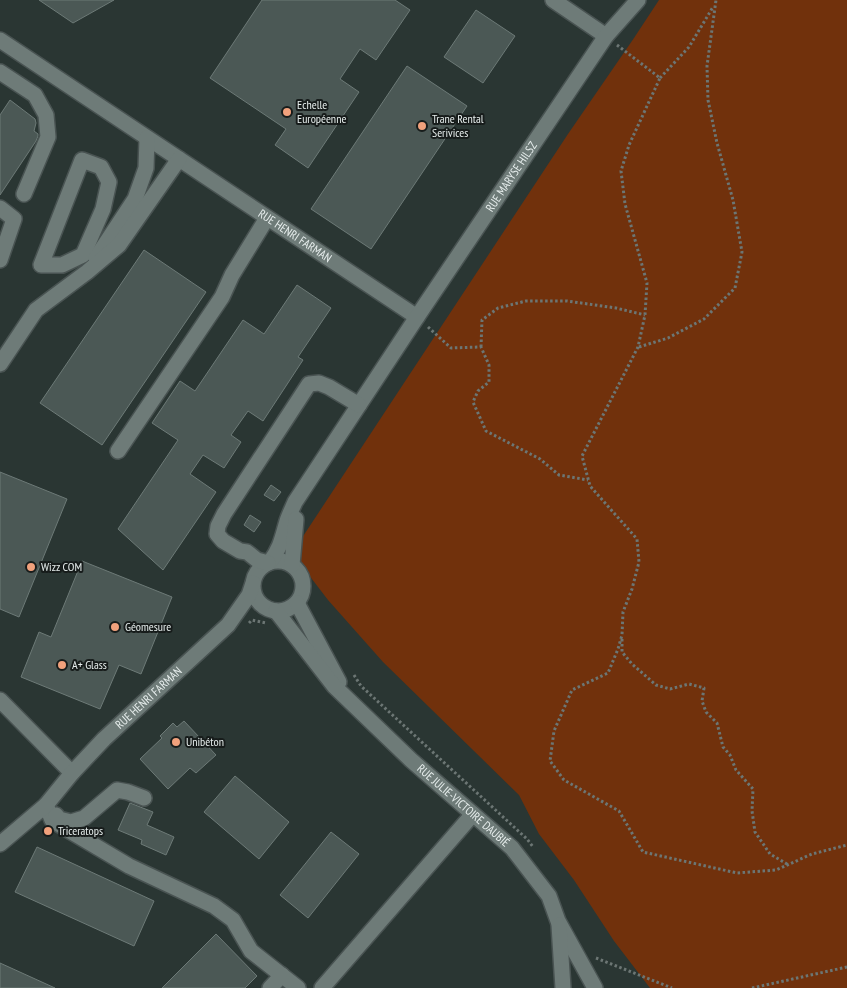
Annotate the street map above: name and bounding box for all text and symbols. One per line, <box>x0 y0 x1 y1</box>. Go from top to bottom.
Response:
place label: Echelle Européenne <box>297 97 346 126</box>
marker: Echelle Européenne <box>281 106 293 118</box>
place label: Trane Rental Serivices <box>432 111 484 140</box>
marker: Trane Rental Serivices <box>416 120 428 132</box>
street label: RUE MARYSE HILSZ <box>482 139 540 214</box>
street label: RUE HENRI FARMAN <box>256 206 335 265</box>
place label: Wizz COM <box>41 559 82 574</box>
marker: Wizz COM <box>25 561 37 573</box>
place label: Géomesure <box>125 619 171 634</box>
marker: Géomesure <box>109 621 121 633</box>
place label: A+ Glass <box>72 657 107 672</box>
marker: A+ Glass <box>56 659 68 671</box>
street label: RUE HENRI FARMAN <box>112 663 185 732</box>
place label: Unibéton <box>186 734 224 749</box>
marker: Unibéton <box>170 736 182 748</box>
street label: RUE JULIE-VICTOIRE DAUBIÉ <box>414 761 513 850</box>
place label: Triceratops <box>58 823 103 838</box>
marker: Triceratops <box>42 825 54 837</box>

